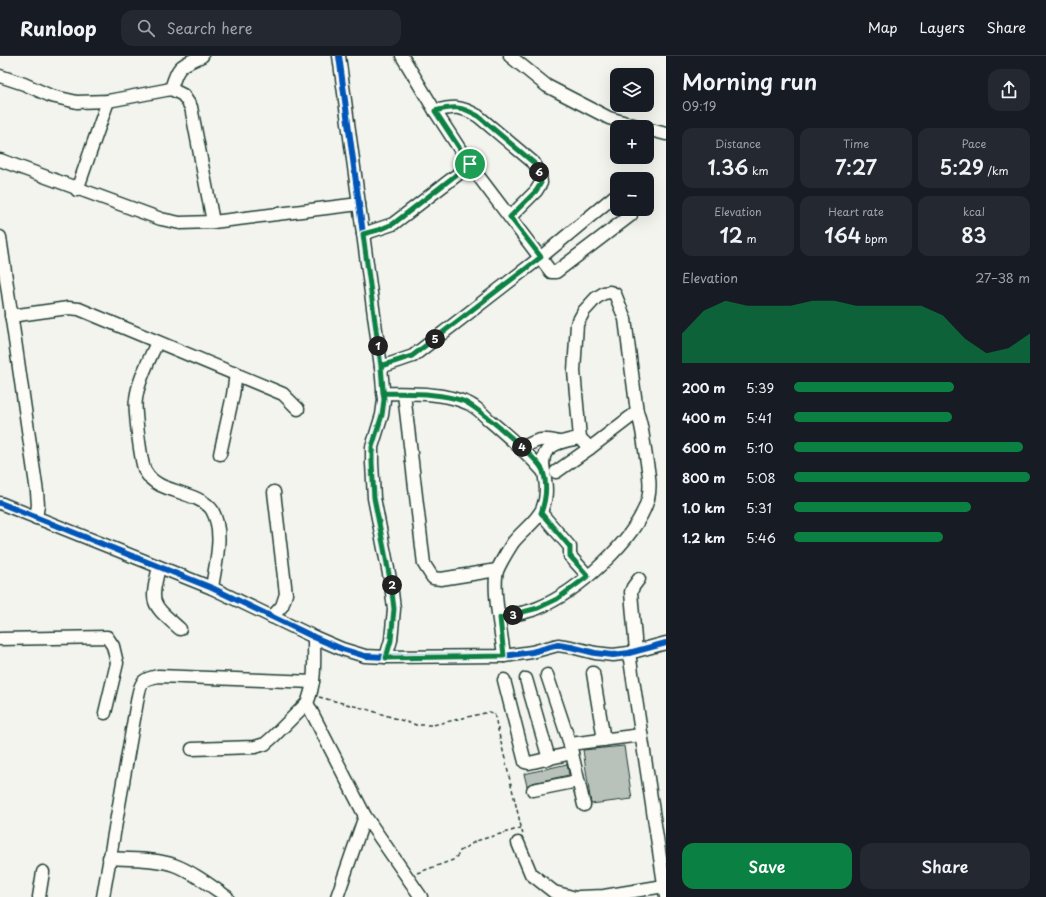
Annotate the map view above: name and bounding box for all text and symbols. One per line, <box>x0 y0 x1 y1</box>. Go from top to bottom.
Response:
search box <box>121 10 401 46</box>
text: Runloop <box>20 14 97 42</box>
text: Search here <box>167 16 252 39</box>
icon: search <box>135 17 157 39</box>
text: Map <box>868 17 898 38</box>
text: Layers <box>920 17 965 38</box>
text: Share <box>987 17 1026 38</box>
text: Morning run <box>682 64 817 97</box>
map controls <box>610 68 654 216</box>
button: layers <box>610 68 654 112</box>
button: share <box>988 69 1030 111</box>
text: 09:19 <box>682 96 716 115</box>
button: + <box>610 120 654 164</box>
text: Distance <box>715 135 761 152</box>
text: Time <box>843 135 869 152</box>
text: Pace <box>962 135 986 152</box>
pin <box>453 147 487 181</box>
text: 1.36 <box>708 152 748 182</box>
text: 7:27 <box>835 152 877 182</box>
text: 5:29 <box>939 152 984 182</box>
icon: arrive <box>459 153 481 175</box>
pin: 6 <box>529 162 549 182</box>
text: km <box>748 162 768 179</box>
text: /km <box>984 162 1009 179</box>
text: 6 <box>535 163 543 180</box>
button: − <box>610 172 654 216</box>
text: Elevation <box>714 203 762 220</box>
text: Heart rate <box>828 203 884 220</box>
text: kcal <box>963 203 985 220</box>
text: 12 <box>719 220 743 250</box>
text: 164 <box>824 220 861 250</box>
text: 83 <box>961 220 987 250</box>
text: m <box>743 230 757 247</box>
text: bpm <box>861 230 888 247</box>
text: Elevation <box>682 268 738 287</box>
text: 27–38 m <box>975 268 1030 287</box>
pin: 5 <box>425 329 445 349</box>
text: 5 <box>431 330 439 347</box>
pin: 1 <box>368 336 388 356</box>
text: 1 <box>375 337 381 354</box>
text: 200 m <box>682 378 726 397</box>
text: 5:39 <box>746 378 774 397</box>
text: 400 m <box>682 408 726 427</box>
text: 5:41 <box>746 408 772 427</box>
pin: 4 <box>512 437 532 457</box>
text: 4 <box>518 438 526 455</box>
text: 600 m <box>682 438 726 457</box>
text: 5:10 <box>746 438 773 457</box>
text: 800 m <box>682 468 725 487</box>
text: 5:08 <box>746 468 776 487</box>
text: 1.0 km <box>682 498 725 517</box>
text: 5:31 <box>746 498 772 517</box>
text: 1.2 km <box>682 528 725 547</box>
text: 5:46 <box>746 528 776 547</box>
pin: 2 <box>382 575 402 595</box>
text: 2 <box>388 576 396 593</box>
pin: 3 <box>503 605 523 625</box>
text: 3 <box>509 606 517 623</box>
button: Save <box>682 843 852 889</box>
button: Share <box>860 843 1030 889</box>

